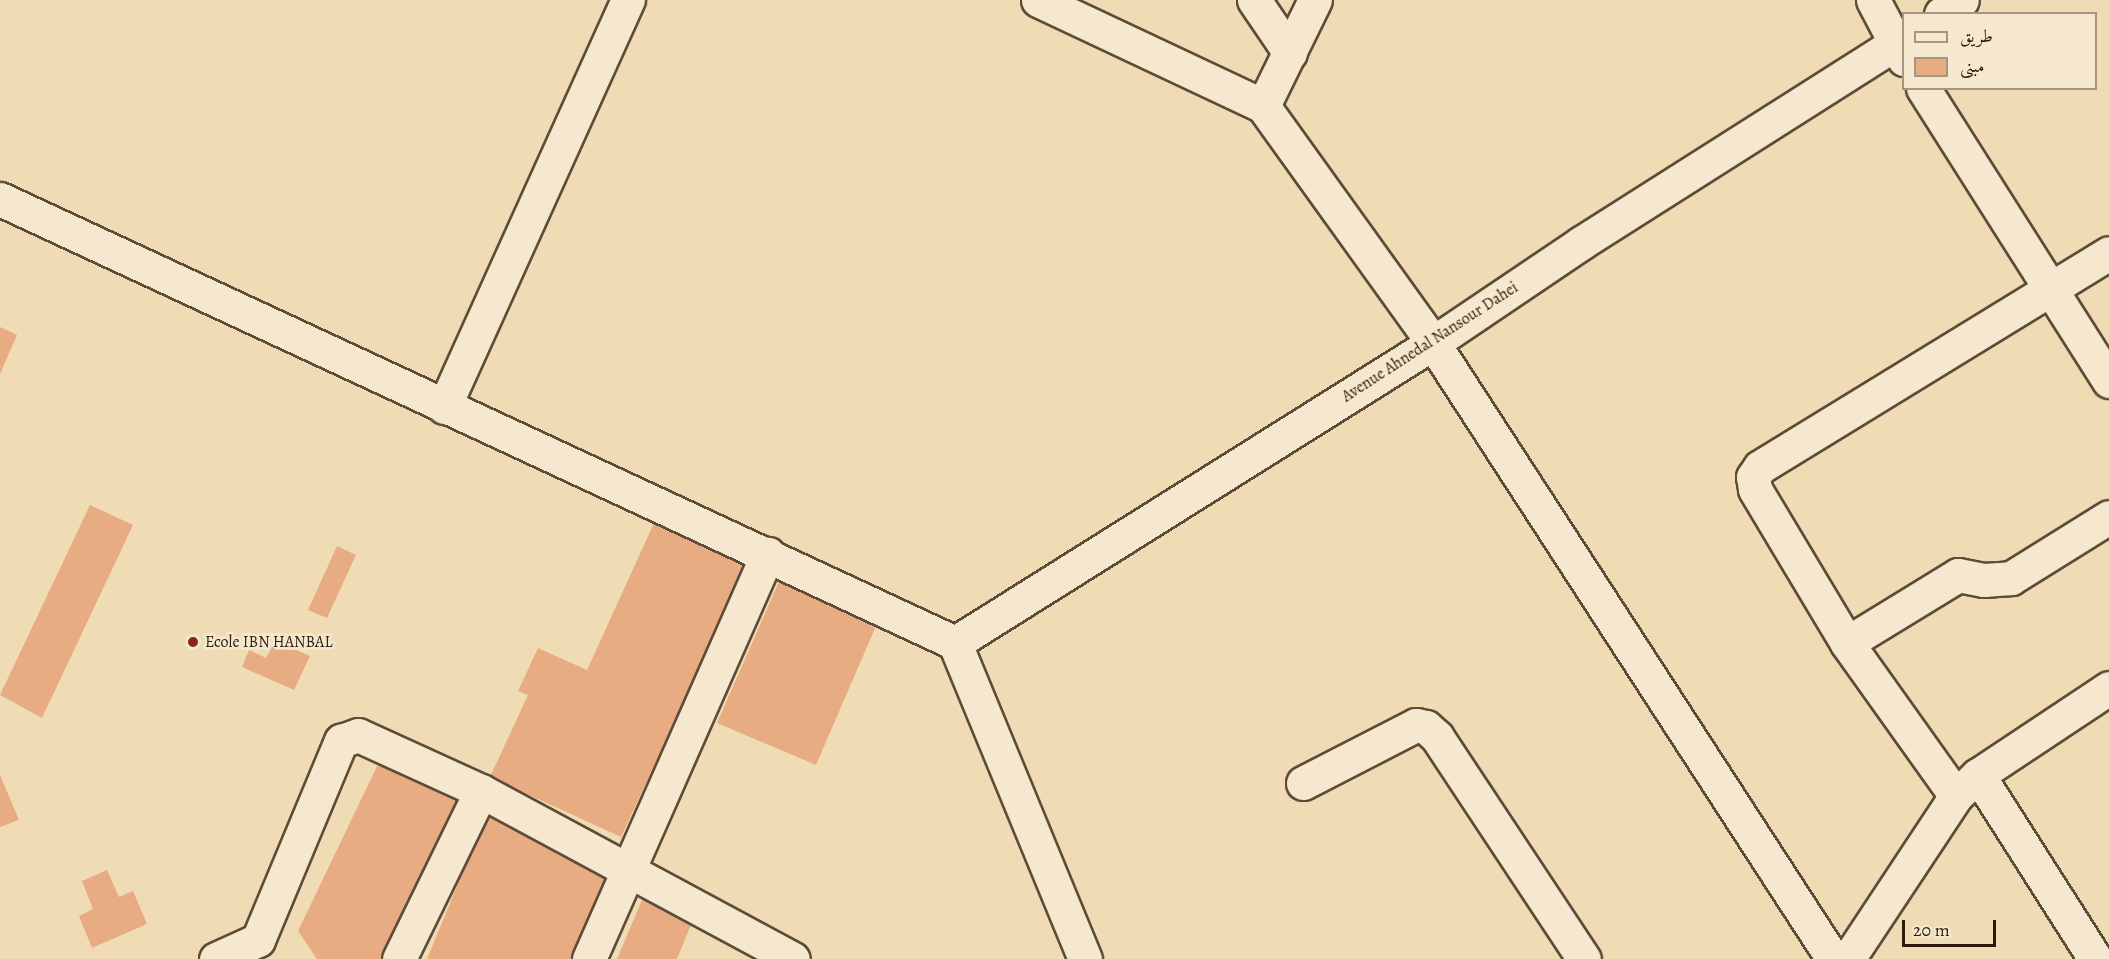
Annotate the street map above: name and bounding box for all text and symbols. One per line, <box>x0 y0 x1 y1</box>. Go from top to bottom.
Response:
legend <box>1902 12 2097 90</box>
text: طريق <box>1960 24 1993 48</box>
text: مبنى <box>1960 54 1985 78</box>
street label: Avenue Ahnedal Nansour Dahei <box>1338 278 1522 406</box>
place label: Ecole IBN HANBAL <box>205 632 333 652</box>
marker: Ecole IBN HANBAL <box>186 635 200 649</box>
scale bar <box>1905 908 2000 946</box>
text: 20 m <box>1913 918 1950 942</box>

